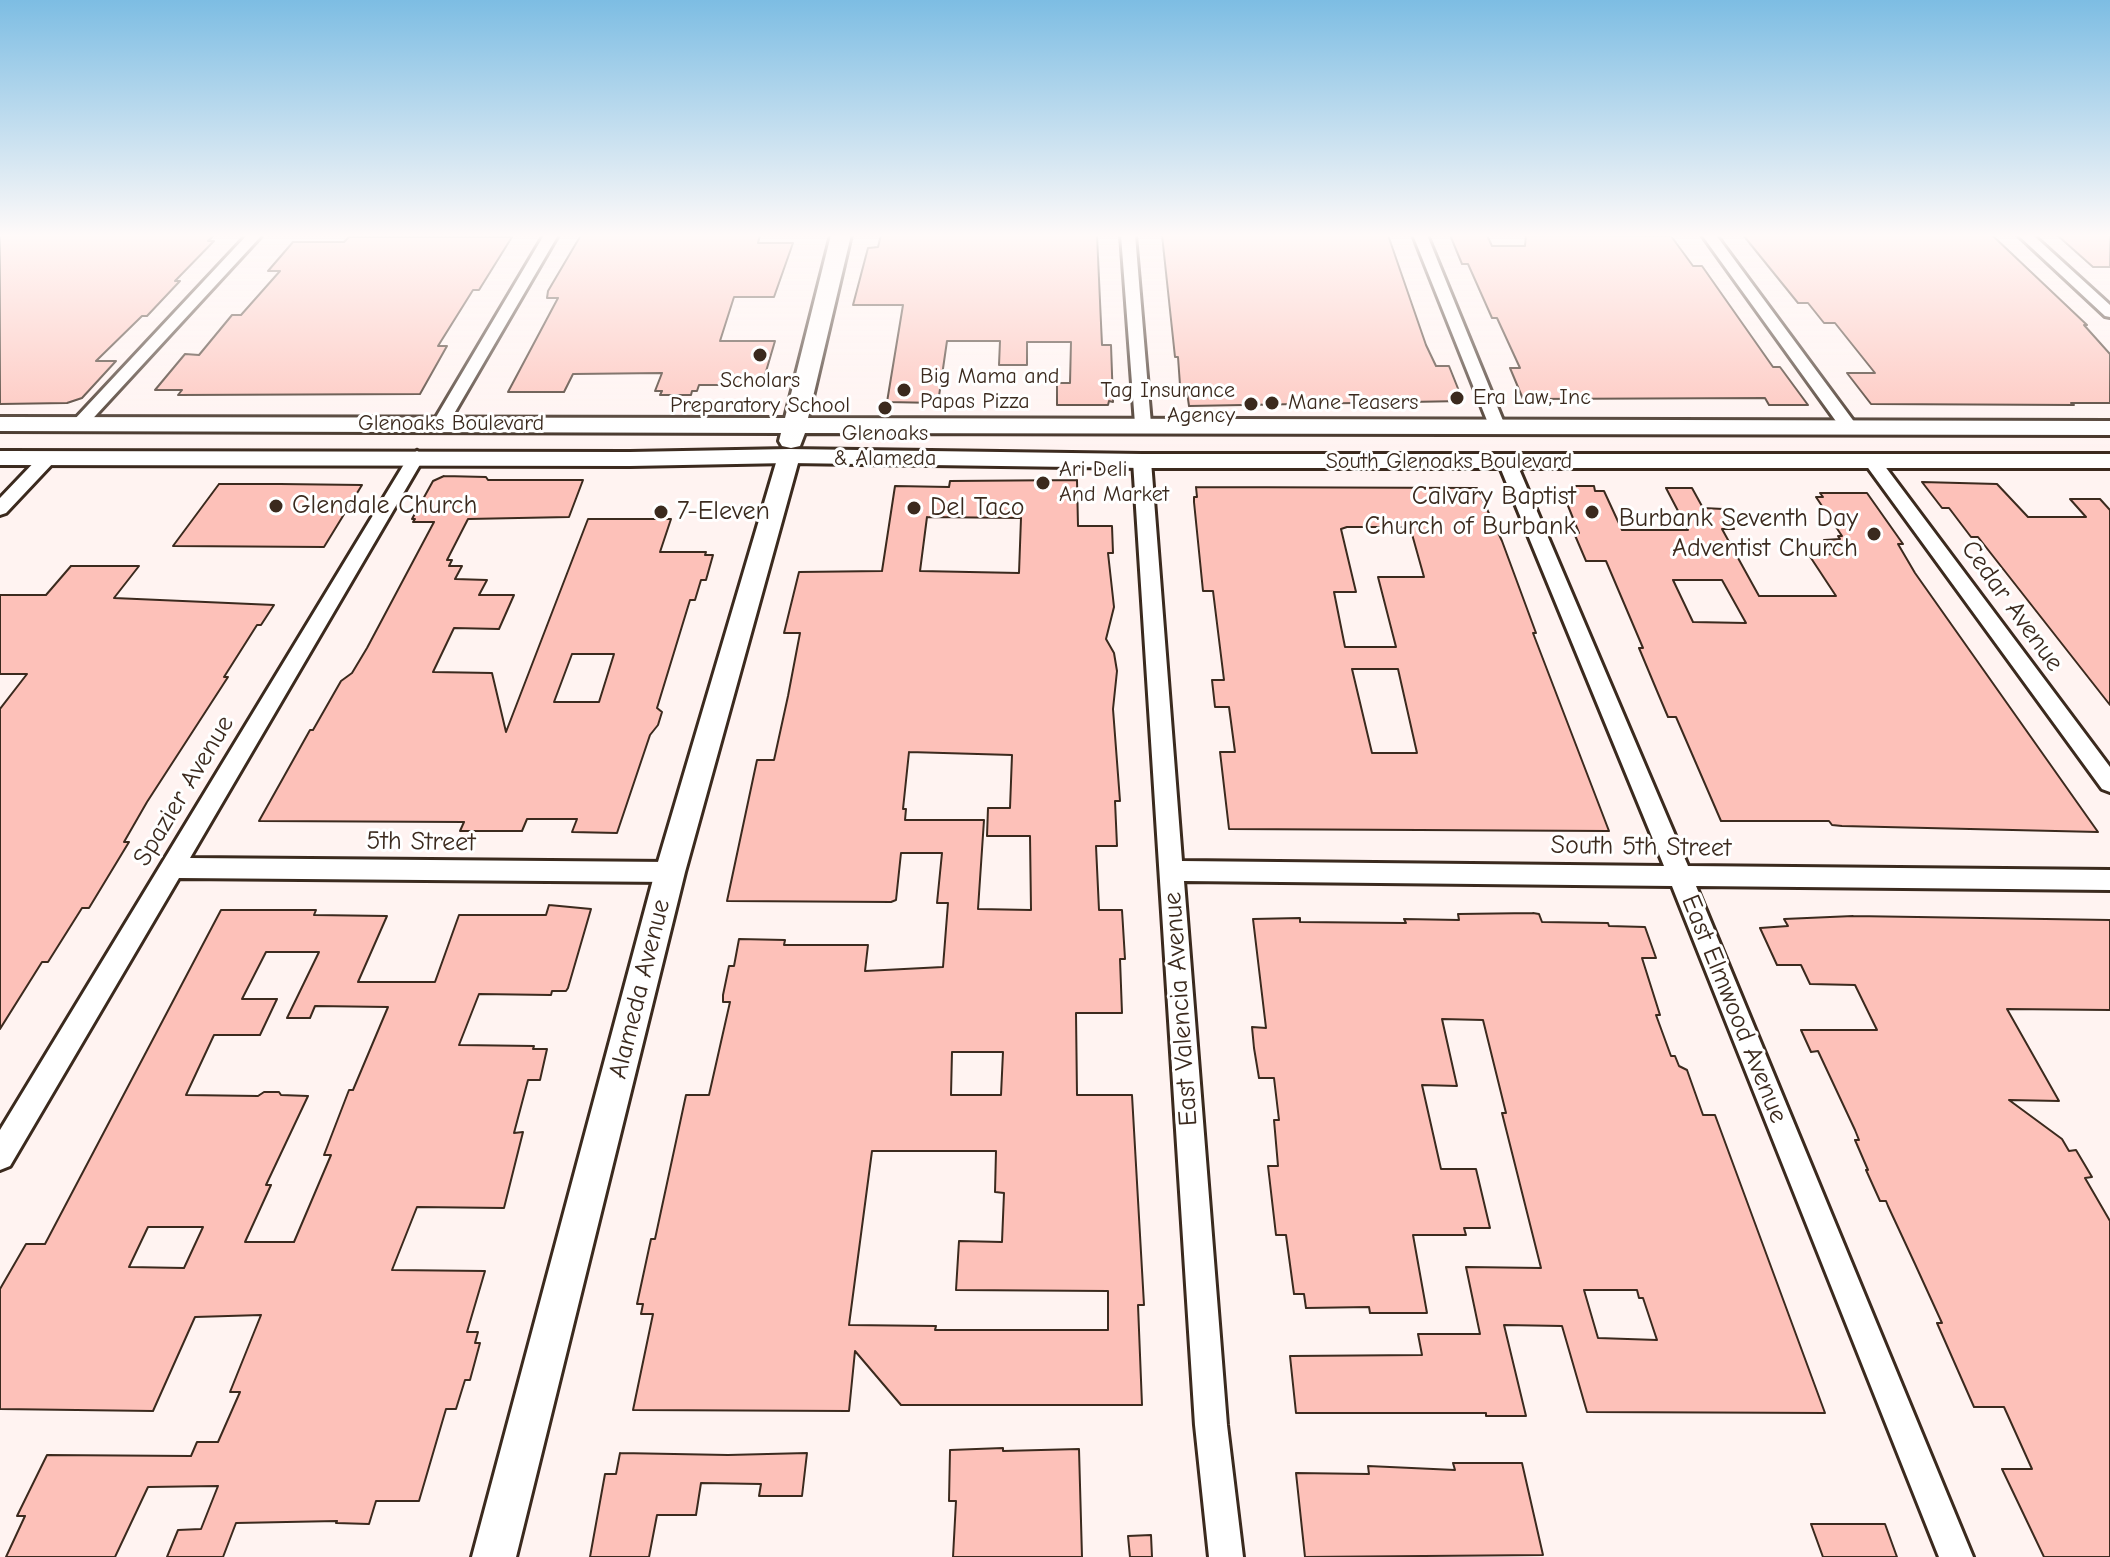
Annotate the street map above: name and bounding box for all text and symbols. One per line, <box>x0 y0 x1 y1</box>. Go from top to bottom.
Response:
marker: Scholars Preparatory School <box>751 346 769 364</box>
place label: Big Mama and Papas Pizza <box>920 364 1060 416</box>
place label: Scholars Preparatory School <box>670 368 850 420</box>
place label: Tag Insurance Agency <box>1101 378 1235 430</box>
marker: Big Mama and Papas Pizza <box>895 381 913 399</box>
place label: Era Law, Inc <box>1473 385 1591 411</box>
marker: Era Law, Inc <box>1448 389 1466 407</box>
place label: Mane Teasers <box>1288 390 1418 416</box>
marker: Mane Teasers <box>1263 394 1281 412</box>
marker: Tag Insurance Agency <box>1242 395 1260 413</box>
marker: Glenoaks & Alameda <box>876 399 894 417</box>
street label: Glenoaks Boulevard <box>358 411 544 437</box>
place label: Glenoaks & Alameda <box>834 421 936 472</box>
street label: South Glenoaks Boulevard <box>1326 449 1572 475</box>
place label: Ari Deli And Market <box>1059 457 1169 508</box>
marker: Ari Deli And Market <box>1034 474 1052 492</box>
place label: Calvary Baptist Church of Burbank <box>1365 481 1576 542</box>
place label: Glendale Church <box>292 490 478 522</box>
place label: Del Taco <box>930 492 1025 524</box>
place label: 7-Eleven <box>677 496 770 528</box>
marker: Glendale Church <box>267 497 285 515</box>
marker: Del Taco <box>905 499 923 517</box>
marker: 7-Eleven <box>652 503 670 521</box>
marker: Calvary Baptist Church of Burbank <box>1583 503 1601 521</box>
place label: Burbank Seventh Day Adventist Church <box>1619 503 1858 564</box>
marker: Burbank Seventh Day Adventist Church <box>1865 525 1883 543</box>
street label: Cedar Avenue <box>1954 534 2070 678</box>
street label: Spazier Avenue <box>127 710 241 872</box>
street label: 5th Street <box>366 825 476 859</box>
street label: South 5th Street <box>1550 830 1732 864</box>
street label: East Elmwood Avenue <box>1674 890 1794 1128</box>
street label: East Valencia Avenue <box>1157 891 1205 1127</box>
street label: Alameda Avenue <box>603 896 677 1082</box>

